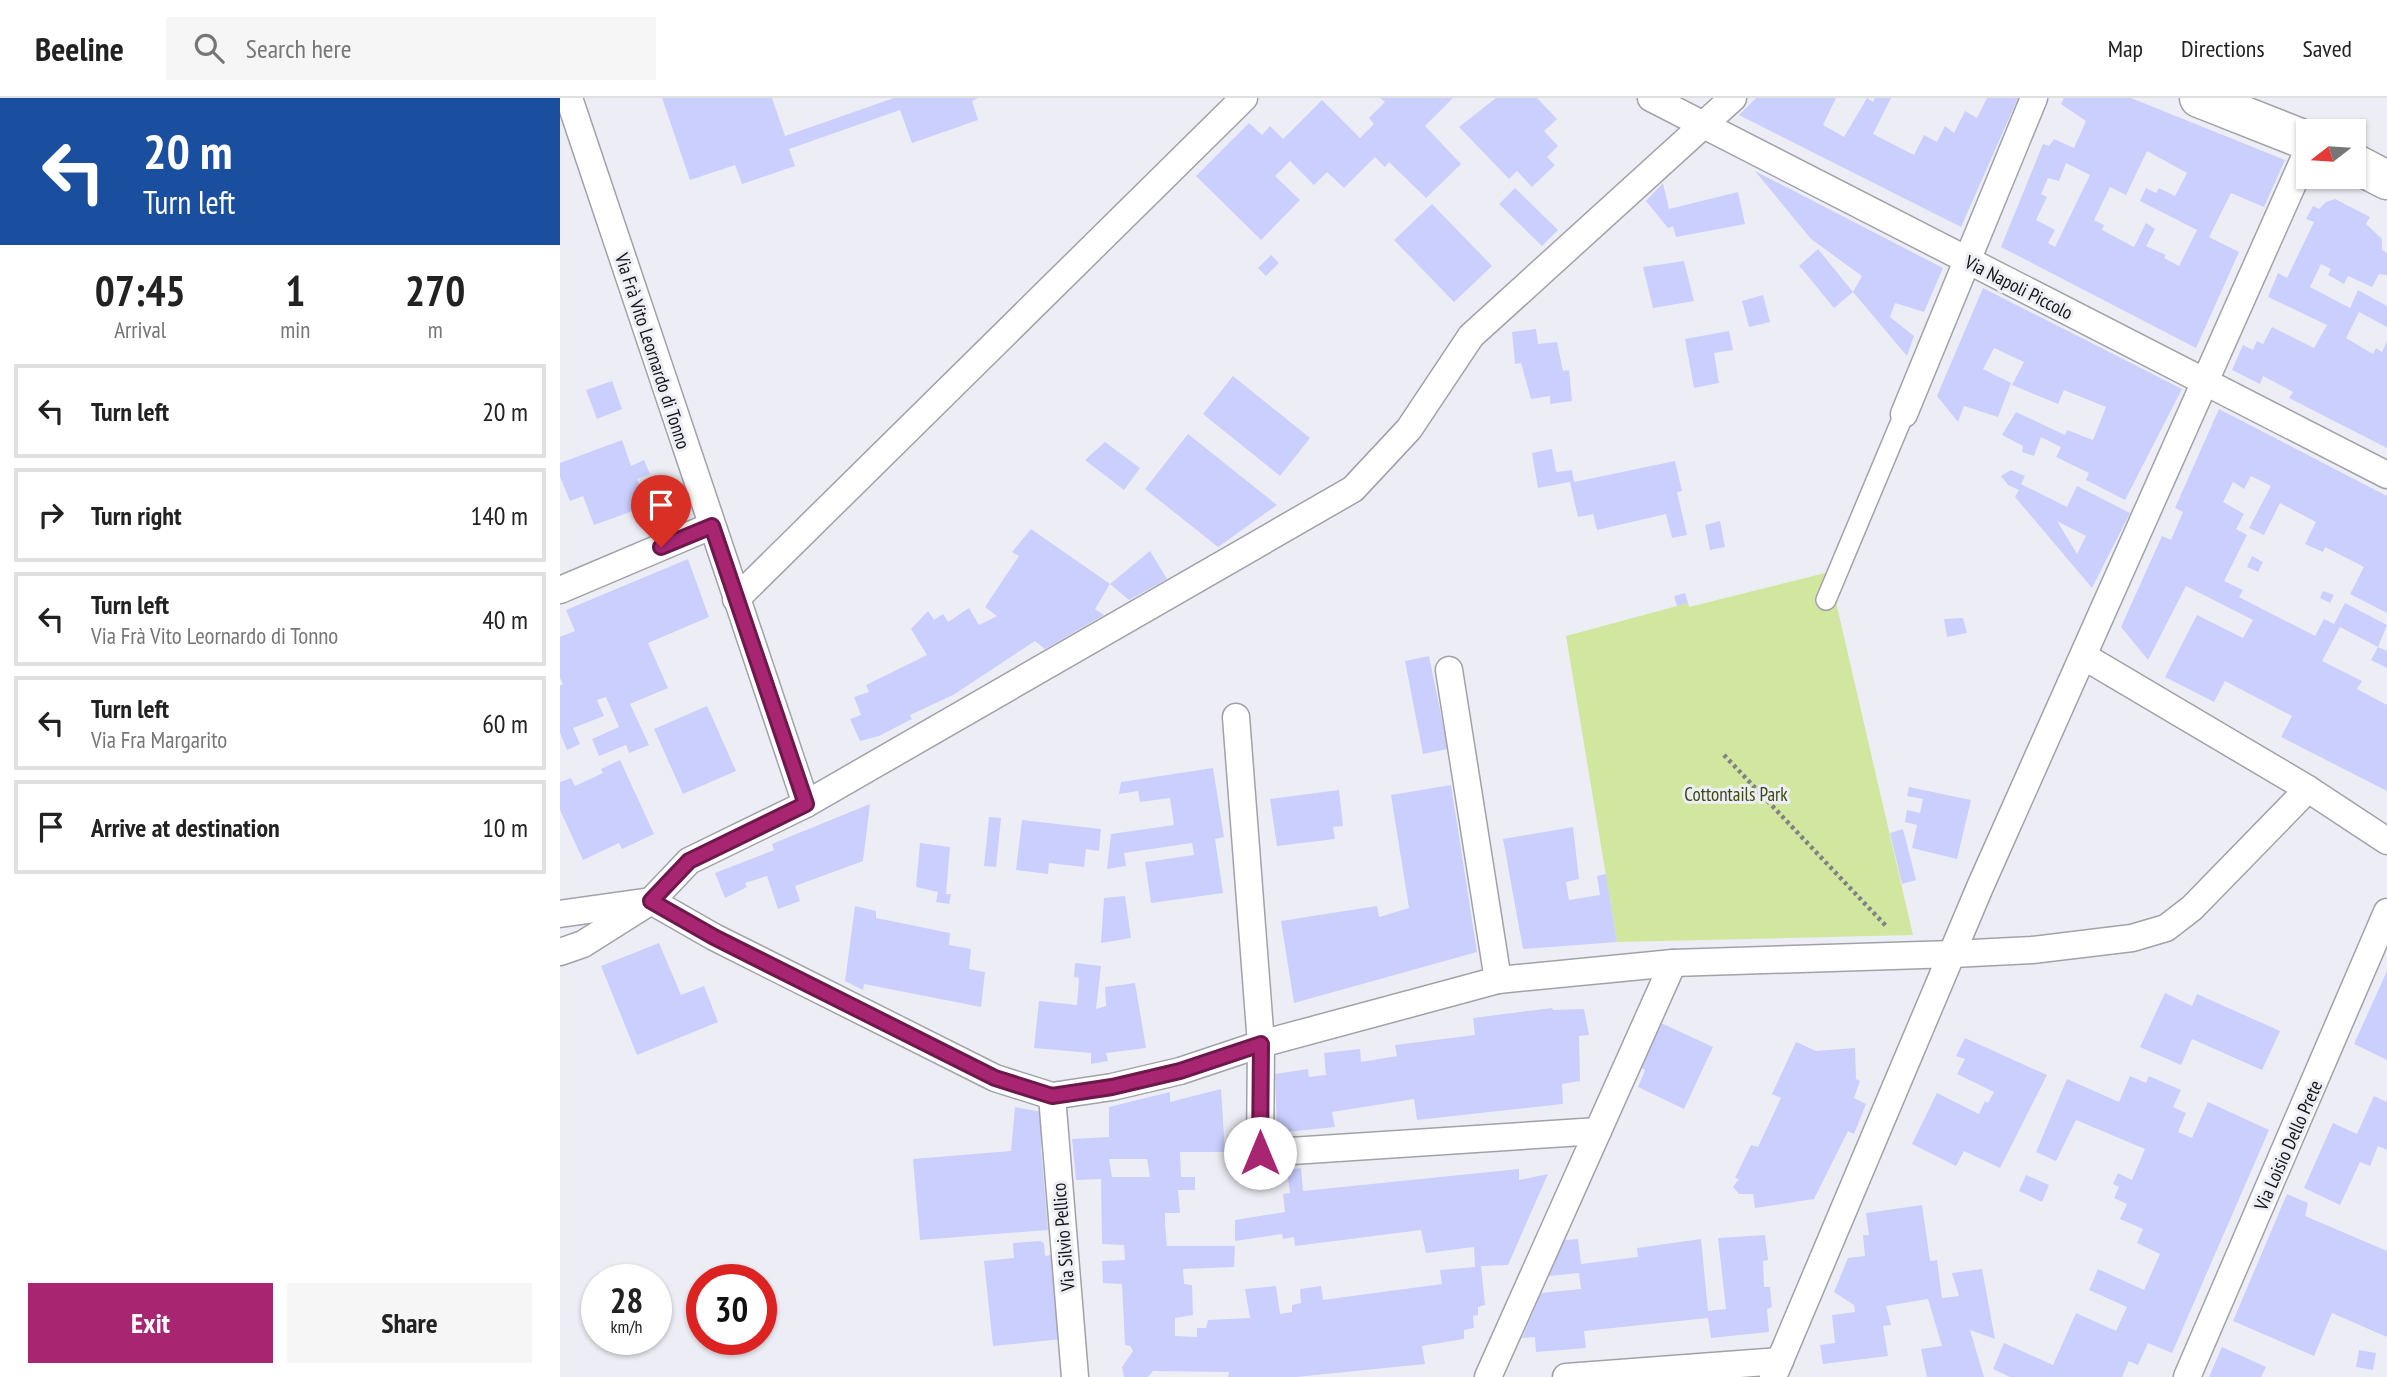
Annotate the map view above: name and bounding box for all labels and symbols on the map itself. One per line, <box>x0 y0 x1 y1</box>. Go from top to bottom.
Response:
north arrow <box>2296 119 2366 189</box>
street label: Via Frà Vito Leornardo di Tonno <box>610 249 696 452</box>
street label: Via Napoli Piccolo <box>1960 249 2077 324</box>
pin <box>631 475 691 547</box>
park label: Cottontails Park <box>1684 782 1788 806</box>
street label: Via Loisio Dello Prete <box>2248 1076 2327 1215</box>
position arrow <box>1223 1116 1297 1190</box>
street label: Via Silvio Pellico <box>1046 1182 1080 1293</box>
speed limit sign: 30 <box>686 1264 777 1355</box>

